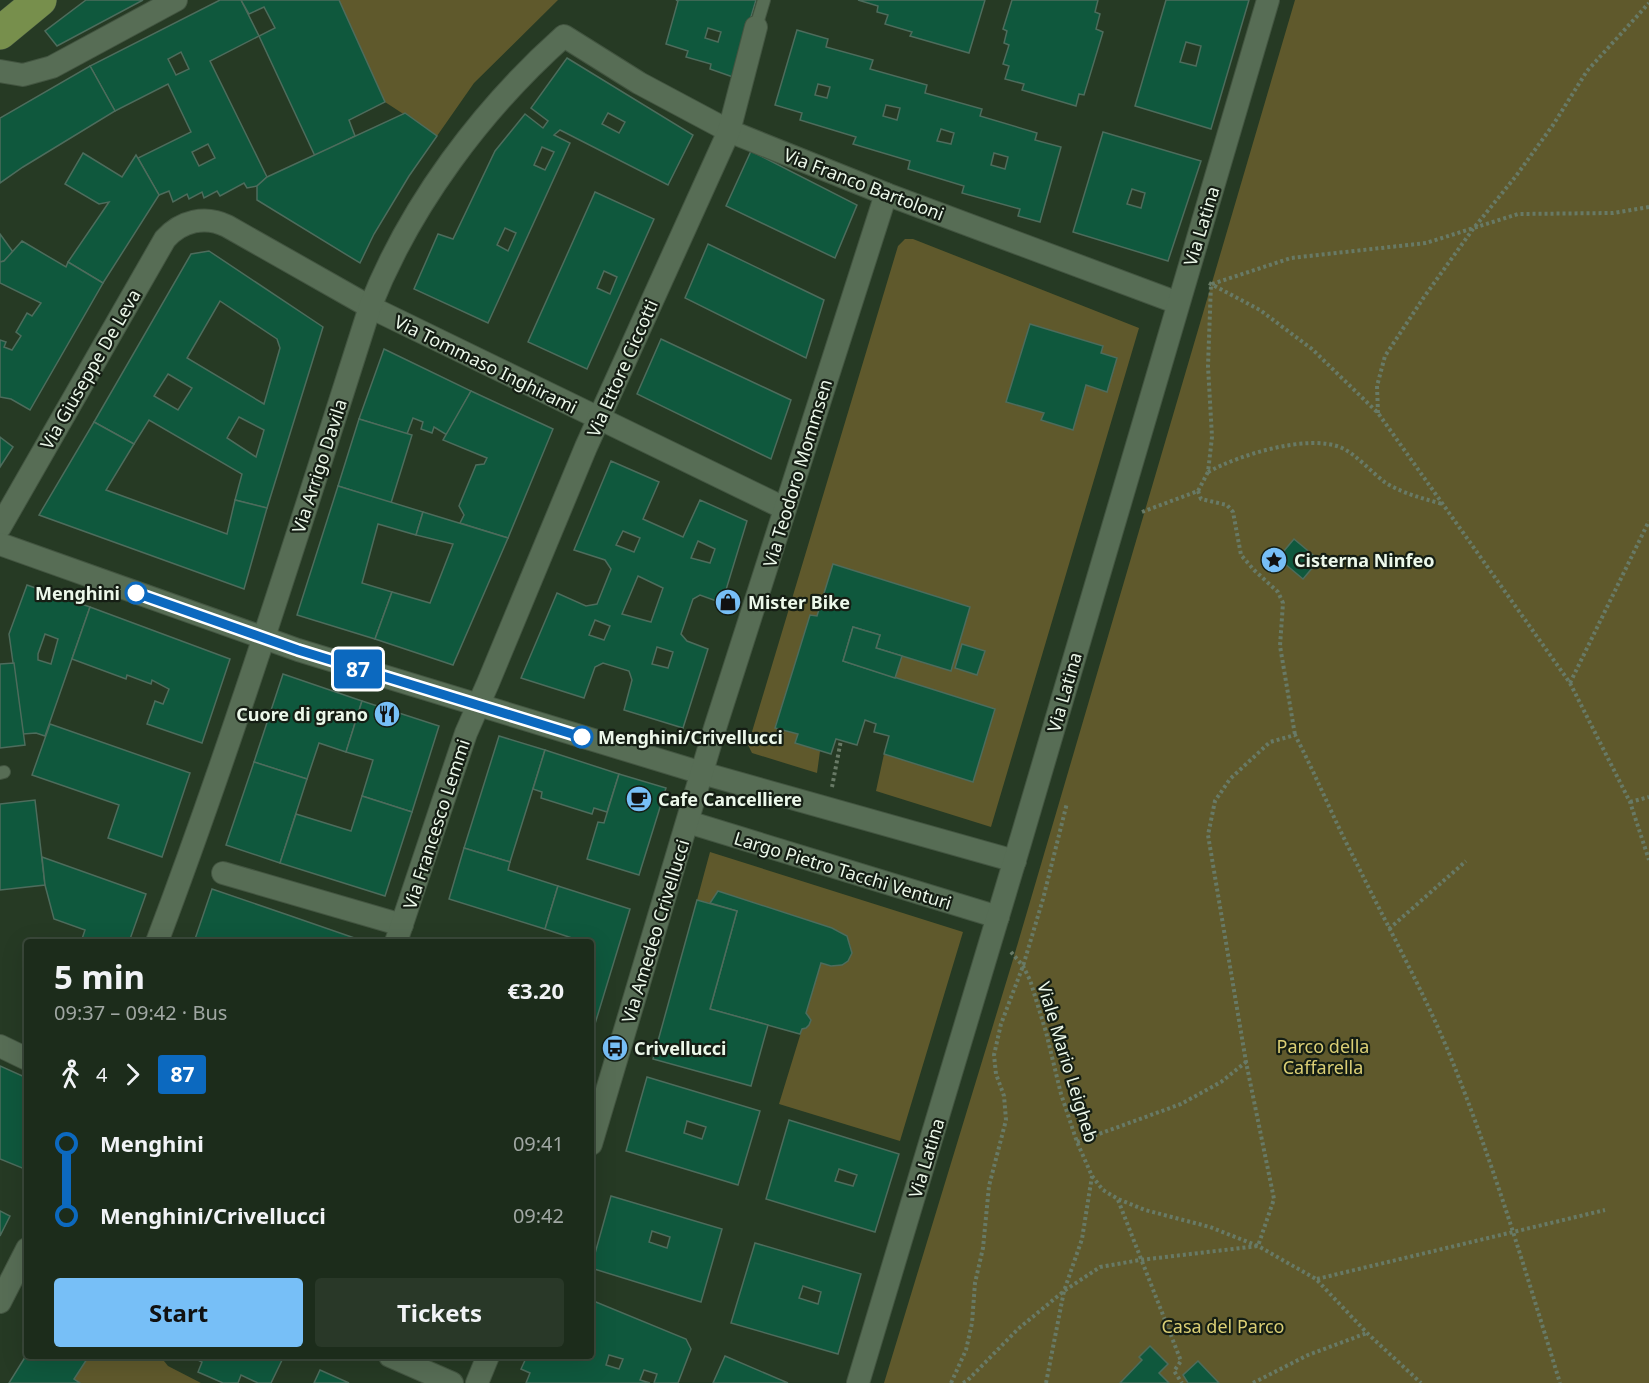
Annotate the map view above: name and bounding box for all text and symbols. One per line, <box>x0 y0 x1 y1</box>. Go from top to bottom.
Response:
street label: Via Franco Bartoloni <box>780 142 948 226</box>
street label: Via Latina <box>1178 183 1224 269</box>
street label: Via Giuseppe De Leva <box>34 285 146 453</box>
street label: Via Ettore Ciccotti <box>581 296 663 440</box>
street label: Via Tommaso Inghirami <box>391 309 581 419</box>
street label: Via Teodoro Mommsen <box>757 376 837 570</box>
street label: Via Arrigo Davila <box>286 396 352 536</box>
place icon: Cisterna Ninfeo <box>1259 545 1289 575</box>
place label: Cisterna Ninfeo <box>1294 548 1434 572</box>
place label: Menghini <box>35 581 120 605</box>
marker: Menghini <box>125 582 147 604</box>
shop icon: Mister Bike <box>713 587 743 617</box>
place label: Mister Bike <box>748 590 850 614</box>
street label: Via Latina <box>1041 649 1087 735</box>
line badge: 87 <box>331 650 385 688</box>
text: 87 <box>346 655 370 683</box>
restaurant icon: Cuore di grano <box>372 699 402 729</box>
place label: Cuore di grano <box>236 702 368 726</box>
place label: Menghini/Crivellucci <box>598 725 783 749</box>
marker: Menghini/Crivellucci <box>571 726 593 748</box>
street label: Via Francesco Lemmi <box>397 736 475 912</box>
cafe icon: Cafe Cancelliere <box>624 784 654 814</box>
place label: Cafe Cancelliere <box>658 787 802 811</box>
street label: Largo Pietro Tacchi Venturi <box>731 825 955 915</box>
street label: Via Amedeo Crivellucci <box>616 836 694 1026</box>
text: 5 min <box>54 954 145 999</box>
text: €3.20 <box>507 975 564 1005</box>
street label: Viale Mario Leigheb <box>1032 979 1104 1145</box>
text: 09:37 – 09:42 · Bus <box>54 999 227 1026</box>
bus stop icon: Crivellucci <box>600 1033 630 1063</box>
park label: Parco della Caffarella <box>1277 1034 1369 1079</box>
place label: Crivellucci <box>634 1036 726 1060</box>
icon: walk <box>54 1058 87 1091</box>
icon: forward <box>116 1058 149 1091</box>
text: 87 <box>170 1060 194 1088</box>
text: 4 <box>96 1061 107 1088</box>
street label: Via Latina <box>903 1115 949 1201</box>
text: Menghini <box>100 1128 204 1158</box>
text: 09:41 <box>513 1130 564 1157</box>
text: Menghini/Crivellucci <box>100 1200 326 1230</box>
text: 09:42 <box>513 1202 564 1229</box>
button: Start <box>54 1278 303 1347</box>
button: Tickets <box>315 1278 564 1347</box>
park label: Casa del Parco <box>1161 1314 1285 1338</box>

